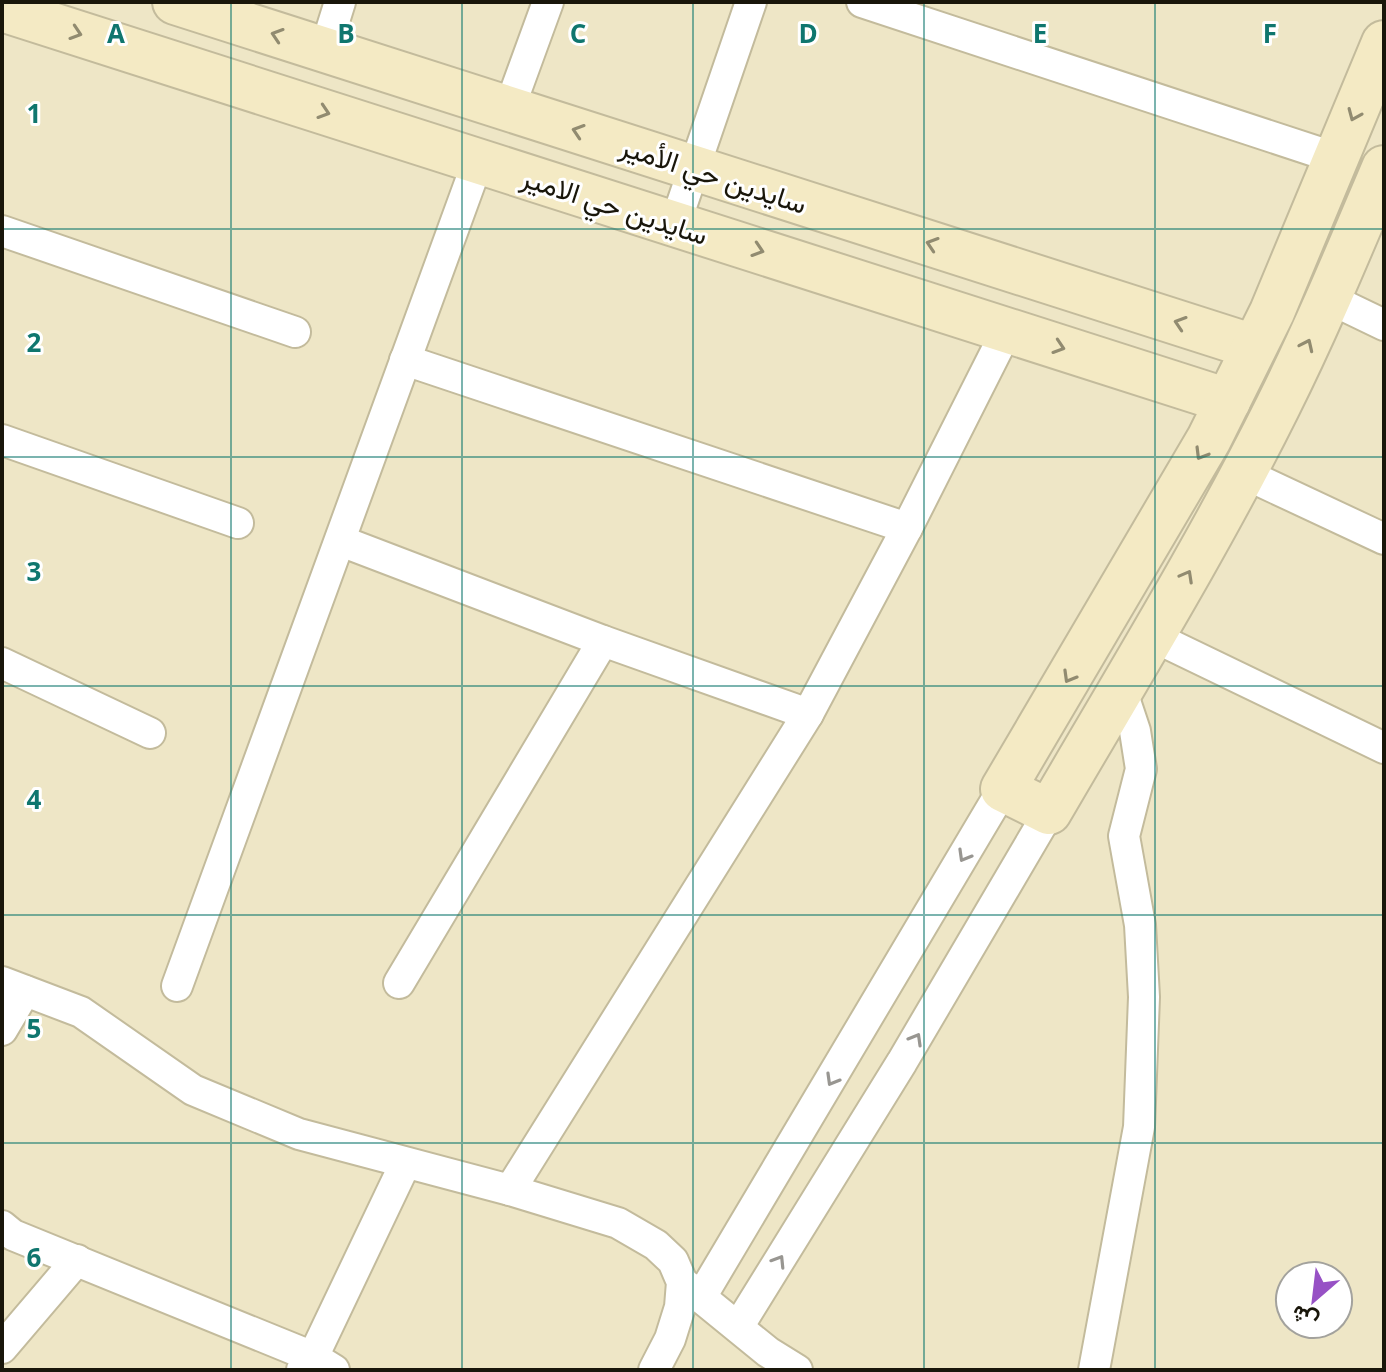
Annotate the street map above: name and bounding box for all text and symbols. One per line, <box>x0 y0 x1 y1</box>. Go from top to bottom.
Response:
text: A <box>107 15 125 51</box>
text: B <box>337 15 355 51</box>
text: C <box>570 15 586 51</box>
text: D <box>798 15 818 51</box>
text: E <box>1033 15 1047 51</box>
text: F <box>1263 15 1277 51</box>
one-way arrow <box>69 23 83 39</box>
one-way arrow <box>271 28 285 44</box>
text: 1 <box>27 95 41 131</box>
one-way arrow <box>317 103 330 119</box>
one-way arrow <box>1347 107 1364 121</box>
one-way arrow <box>572 124 585 140</box>
street label: سايدين حي الأمير <box>614 126 812 227</box>
street label: سايدين حي الامير <box>515 157 713 258</box>
one-way arrow <box>926 237 940 253</box>
one-way arrow <box>751 241 765 257</box>
one-way arrow <box>1174 317 1188 333</box>
text: 2 <box>27 324 42 360</box>
one-way arrow <box>1052 338 1066 354</box>
one-way arrow <box>1297 339 1313 353</box>
one-way arrow <box>1195 445 1211 459</box>
text: 3 <box>27 553 41 589</box>
one-way arrow <box>1177 570 1193 584</box>
one-way arrow <box>1063 669 1078 683</box>
text: 4 <box>27 781 42 817</box>
one-way arrow <box>958 847 974 862</box>
text: 5 <box>27 1010 41 1046</box>
one-way arrow <box>906 1033 922 1048</box>
one-way arrow <box>826 1071 842 1086</box>
text: 6 <box>27 1239 42 1275</box>
one-way arrow <box>769 1255 784 1269</box>
north arrow <box>1274 1260 1354 1340</box>
text: ش <box>1285 1299 1323 1338</box>

